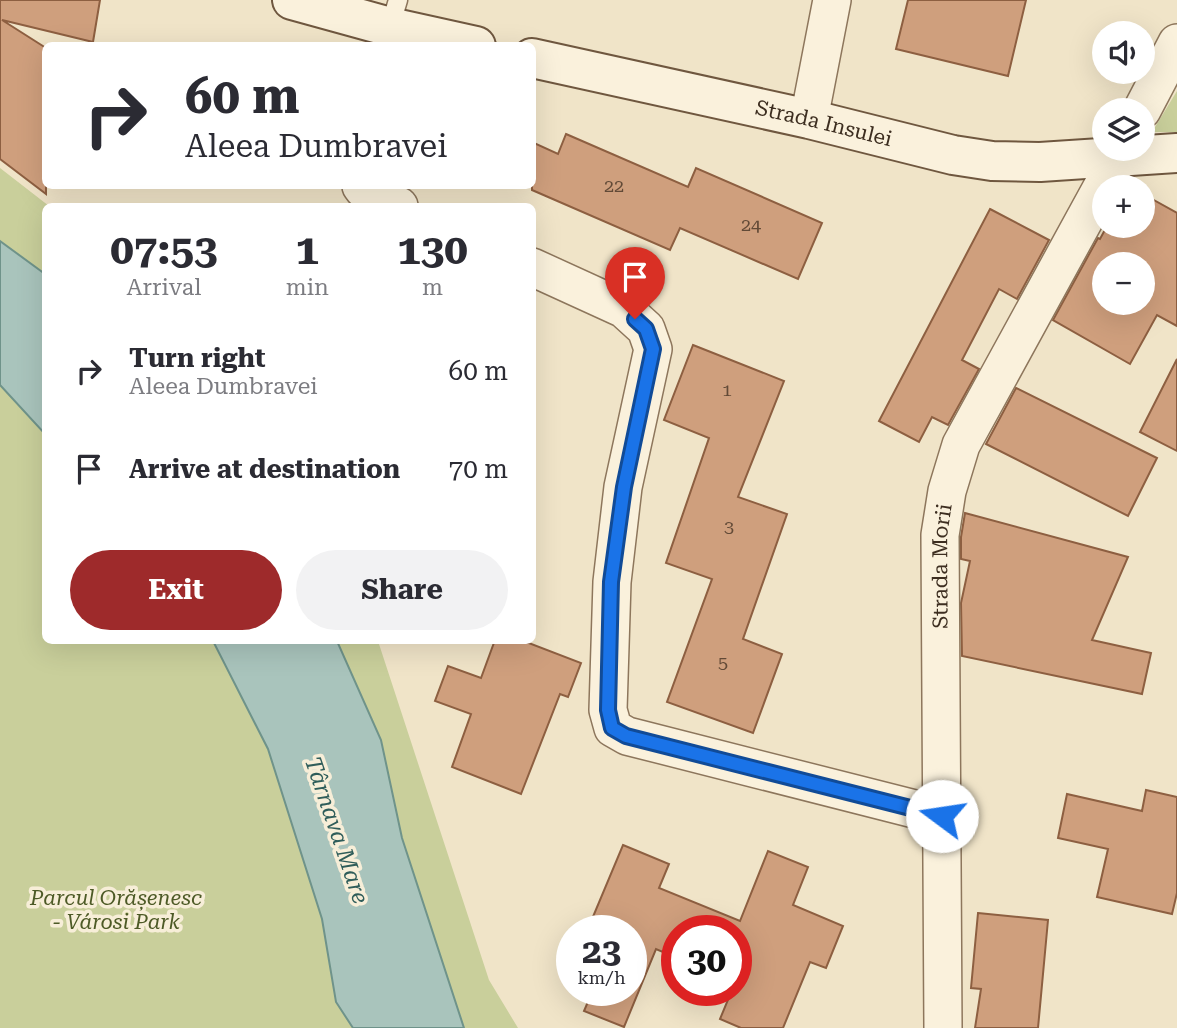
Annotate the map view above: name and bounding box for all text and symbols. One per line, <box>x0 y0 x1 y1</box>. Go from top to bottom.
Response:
map controls <box>1092 21 1155 315</box>
button: sound <box>1092 21 1155 84</box>
text: 60 m <box>185 68 300 125</box>
icon: right <box>70 70 161 161</box>
street label: Strada Insulei <box>753 96 895 151</box>
button: layers <box>1092 98 1155 161</box>
text: Aleea Dumbravei <box>185 127 447 165</box>
house number: 22 <box>604 175 624 196</box>
button: + <box>1092 175 1155 238</box>
house number: 24 <box>741 214 761 235</box>
text: 07:53 <box>110 225 217 274</box>
text: 1 <box>296 225 319 274</box>
text: 130 <box>397 225 468 274</box>
pin <box>605 247 665 319</box>
button: − <box>1092 252 1155 315</box>
icon: arrive <box>616 258 654 296</box>
text: Arrival <box>126 274 201 301</box>
text: min <box>286 274 329 301</box>
text: m <box>422 274 443 301</box>
text: Turn right <box>129 343 265 373</box>
icon: right <box>70 352 108 390</box>
text: 60 m <box>449 356 508 386</box>
text: Aleea Dumbravei <box>129 373 318 400</box>
house number: 1 <box>722 379 732 400</box>
icon: arrive <box>70 450 108 488</box>
text: Arrive at destination <box>129 454 400 484</box>
text: 70 m <box>449 454 508 484</box>
street label: Strada Morii <box>928 502 957 629</box>
house number: 3 <box>724 516 734 537</box>
button: Exit <box>70 550 282 630</box>
button: Share <box>296 550 508 630</box>
house number: 5 <box>718 652 728 673</box>
water label: Târnava Mare <box>299 753 374 907</box>
position arrow <box>905 779 979 853</box>
park label: Parcul Orășenesc - Városi Park <box>29 886 202 934</box>
speed limit sign: 30 <box>661 915 752 1006</box>
text: 23 <box>582 931 621 972</box>
text: km/h <box>577 967 626 988</box>

